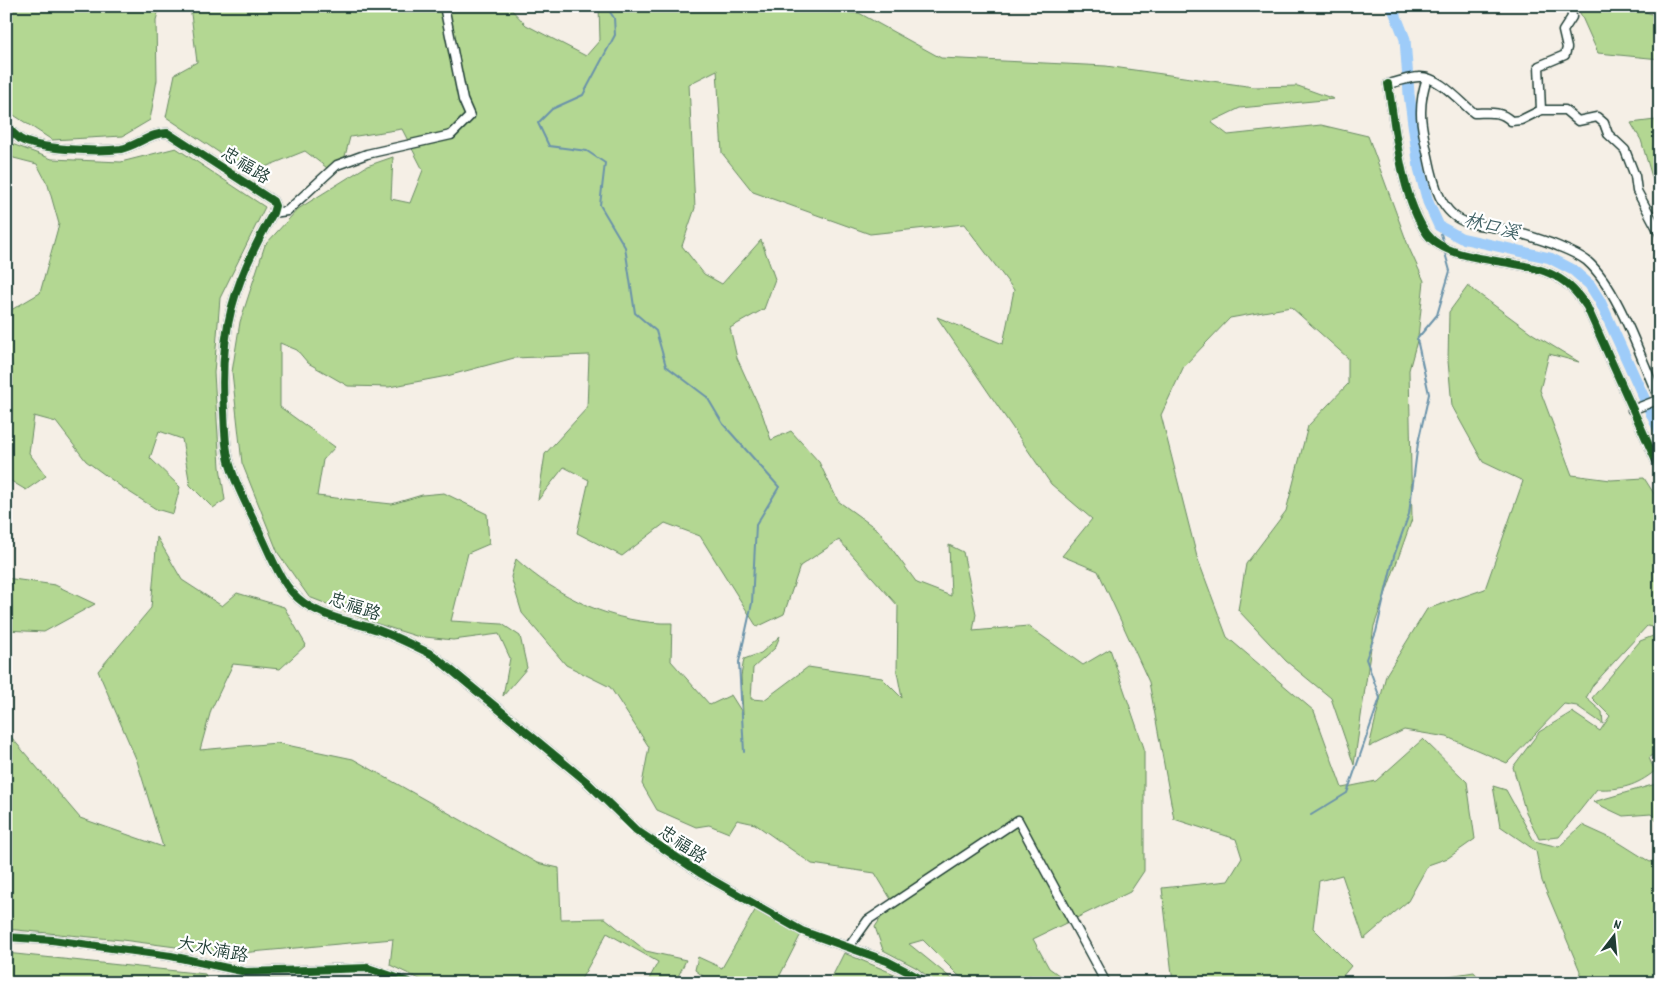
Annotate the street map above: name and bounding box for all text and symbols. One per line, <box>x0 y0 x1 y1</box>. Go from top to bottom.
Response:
street label: 忠福路 <box>215 142 274 192</box>
water label: 林口溪 <box>1460 208 1523 249</box>
street label: 忠福路 <box>325 588 384 629</box>
street label: 忠福路 <box>652 821 711 872</box>
north arrow <box>1588 912 1638 962</box>
text: N <box>1611 915 1623 936</box>
street label: 大水湳路 <box>175 932 250 971</box>

